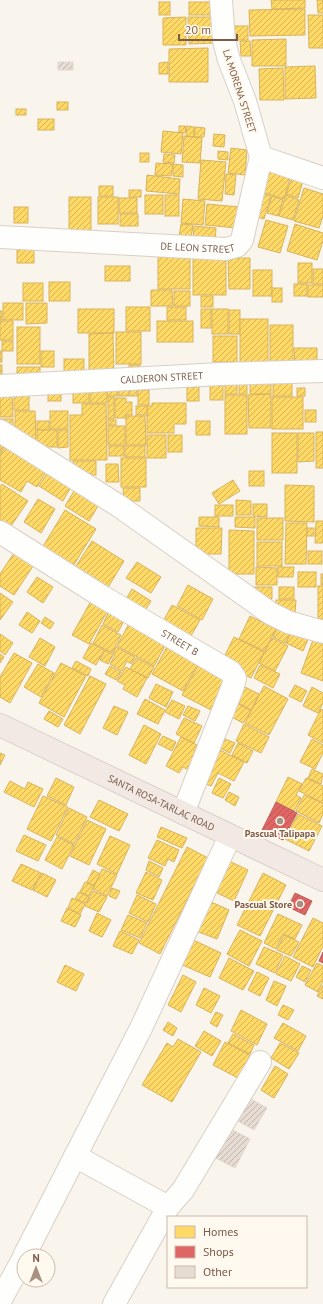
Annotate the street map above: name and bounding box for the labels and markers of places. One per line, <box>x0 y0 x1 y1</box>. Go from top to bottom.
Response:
marker: Pascual Talipapa <box>275 816 285 826</box>
place label: Pascual Talipapa <box>245 827 315 840</box>
place label: Pascual Store <box>235 898 292 911</box>
marker: Pascual Store <box>295 899 305 909</box>

